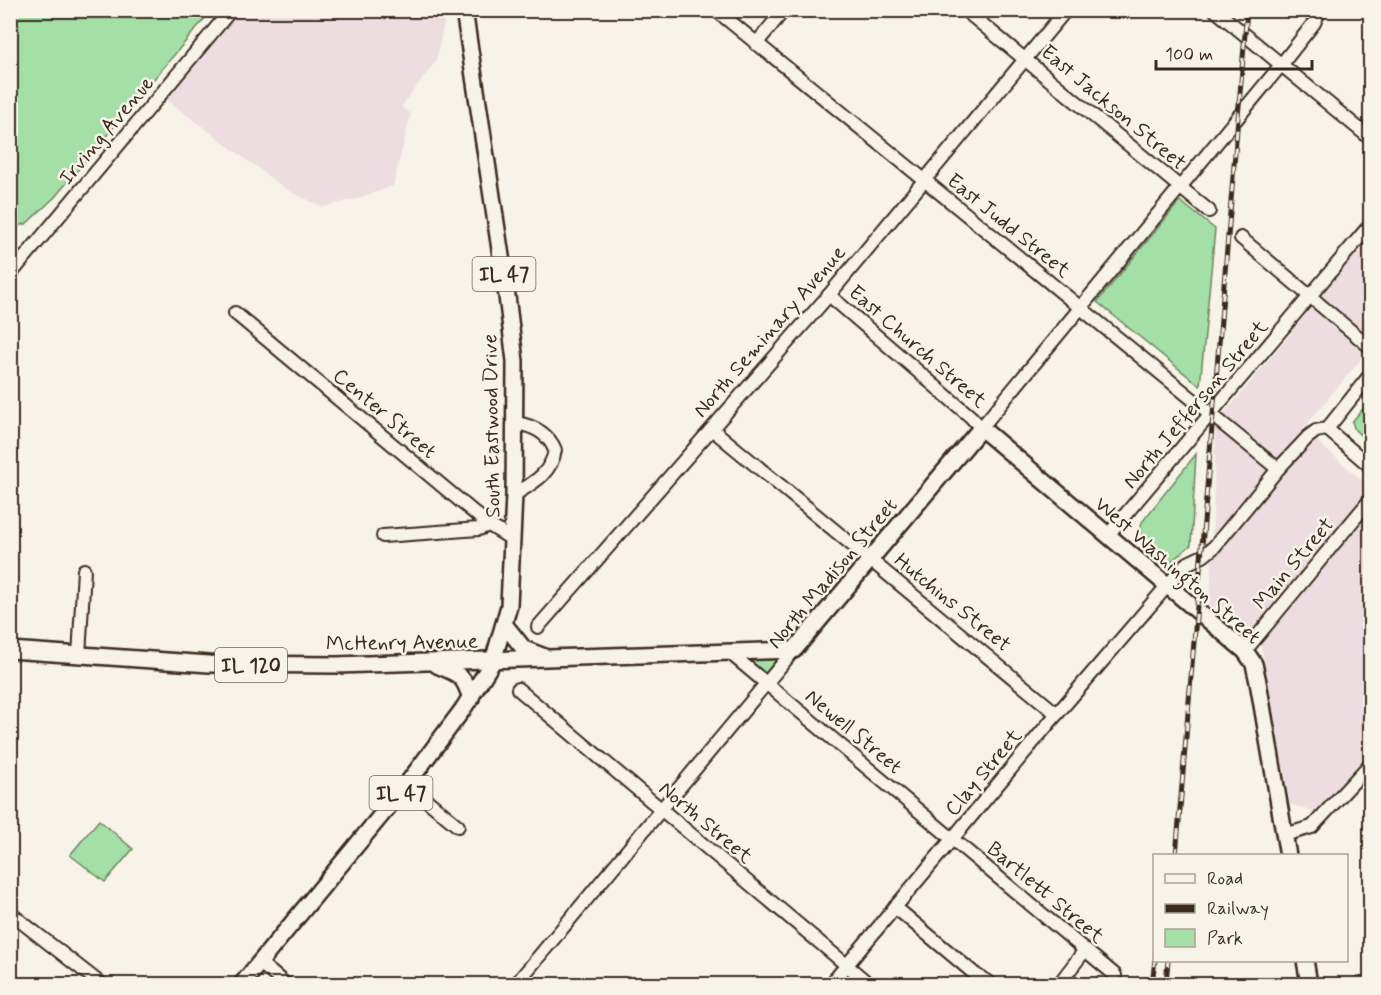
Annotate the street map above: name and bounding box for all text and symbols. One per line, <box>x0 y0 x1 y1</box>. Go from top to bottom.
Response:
scale bar <box>1156 33 1312 71</box>
street label: East Jackson Street <box>1035 38 1192 177</box>
text: 100 m <box>1165 43 1213 67</box>
street label: Irving Avenue <box>53 70 161 191</box>
street label: East Judd Street <box>941 167 1077 285</box>
street label: North Seminary Avenue <box>687 240 852 424</box>
road number: IL 47 <box>472 257 536 291</box>
street label: East Church Street <box>842 279 993 415</box>
street label: North Jefferson Street <box>1117 314 1275 495</box>
street label: South Eastwood Drive <box>476 334 508 518</box>
street label: Center Street <box>327 362 442 465</box>
street label: West Washington Street <box>1087 491 1267 652</box>
street label: North Madison Street <box>761 492 904 655</box>
street label: Main Street <box>1247 511 1341 616</box>
street label: Hutchins Street <box>888 547 1017 659</box>
street label: McHenry Avenue <box>326 628 478 658</box>
road number: IL 120 <box>215 648 287 682</box>
street label: Newell Street <box>799 683 908 781</box>
street label: Clay Street <box>939 722 1029 822</box>
street label: North Street <box>652 775 759 871</box>
road number: IL 47 <box>370 776 432 810</box>
street label: Bartlett Street <box>981 835 1111 951</box>
legend <box>1153 854 1348 962</box>
text: Road <box>1207 867 1243 891</box>
text: Railway <box>1207 897 1269 921</box>
text: Park <box>1207 927 1243 951</box>

